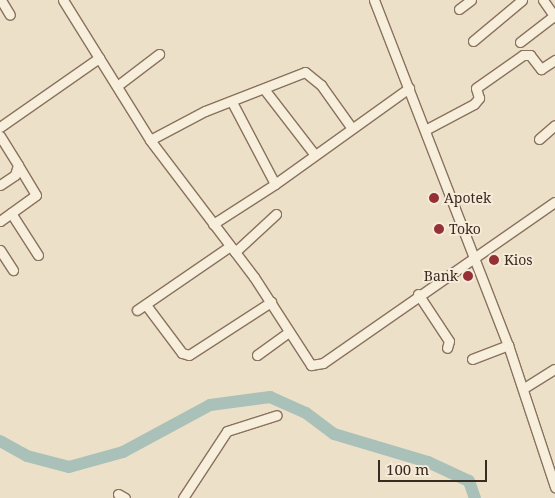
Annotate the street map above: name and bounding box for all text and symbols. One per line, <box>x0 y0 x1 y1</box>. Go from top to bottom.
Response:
place label: Apotek <box>444 190 491 206</box>
marker: Apotek <box>428 192 440 204</box>
place label: Toko <box>449 221 481 237</box>
marker: Toko <box>433 223 445 235</box>
place label: Kios <box>504 252 533 268</box>
marker: Kios <box>488 254 500 266</box>
place label: Bank <box>424 268 458 284</box>
marker: Bank <box>462 270 474 282</box>
scale bar <box>380 450 489 482</box>
text: 100 m <box>386 459 429 479</box>

